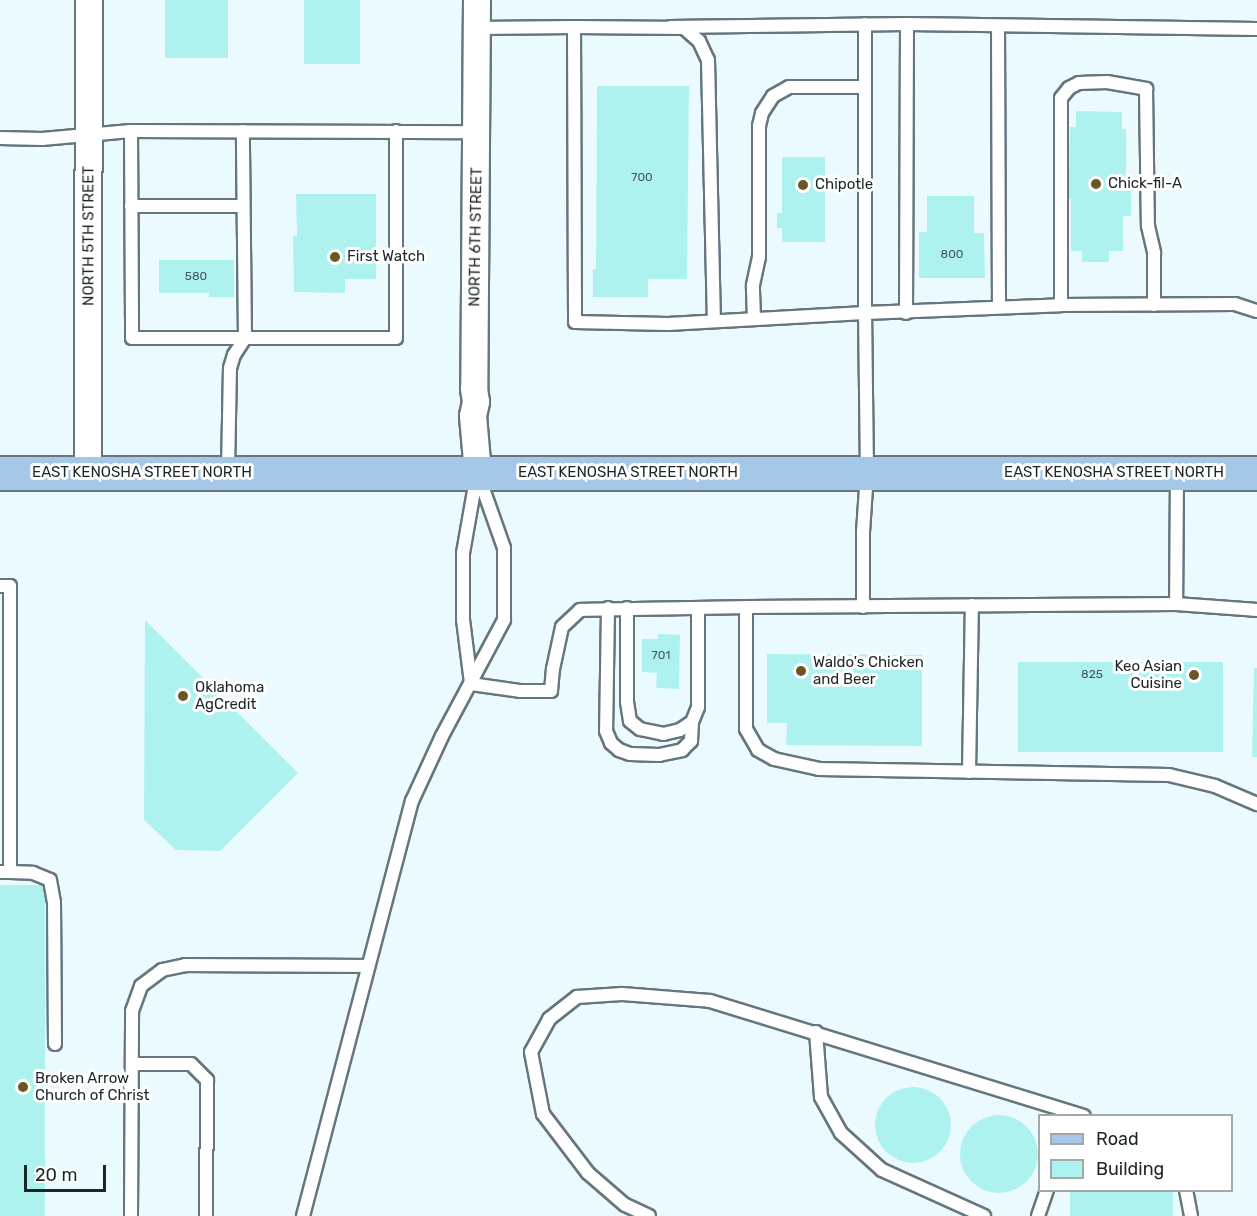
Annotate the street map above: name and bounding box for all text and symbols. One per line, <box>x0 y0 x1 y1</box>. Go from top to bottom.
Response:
street label: NORTH 5TH STREET <box>80 166 98 306</box>
street label: NORTH 6TH STREET <box>466 167 486 307</box>
house number: 700 <box>631 171 653 185</box>
place label: Chick-fil-A <box>1108 175 1182 193</box>
place label: Chipotle <box>815 176 873 194</box>
marker: Chick-fil-A <box>1089 177 1103 191</box>
marker: Chipotle <box>796 178 810 192</box>
place label: First Watch <box>347 248 425 266</box>
house number: 800 <box>941 248 963 262</box>
marker: First Watch <box>328 250 342 264</box>
house number: 580 <box>185 270 207 284</box>
street label: EAST KENOSHA STREET NORTH <box>32 464 252 482</box>
street label: EAST KENOSHA STREET NORTH <box>518 464 738 482</box>
street label: EAST KENOSHA STREET NORTH <box>1004 464 1224 482</box>
house number: 701 <box>652 649 670 663</box>
place label: Waldo's Chicken and Beer <box>813 653 924 688</box>
place label: Keo Asian Cuisine <box>1114 657 1182 692</box>
marker: Waldo's Chicken and Beer <box>794 664 808 678</box>
house number: 825 <box>1081 668 1103 682</box>
marker: Keo Asian Cuisine <box>1187 668 1201 682</box>
place label: Oklahoma AgCredit <box>195 678 264 713</box>
marker: Oklahoma AgCredit <box>176 689 190 703</box>
place label: Broken Arrow Church of Christ <box>35 1069 150 1104</box>
marker: Broken Arrow Church of Christ <box>16 1080 30 1094</box>
legend <box>1038 1114 1233 1192</box>
text: Road <box>1096 1128 1139 1150</box>
scale bar <box>27 1153 110 1191</box>
text: Building <box>1096 1158 1164 1180</box>
text: 20 m <box>35 1164 77 1186</box>

